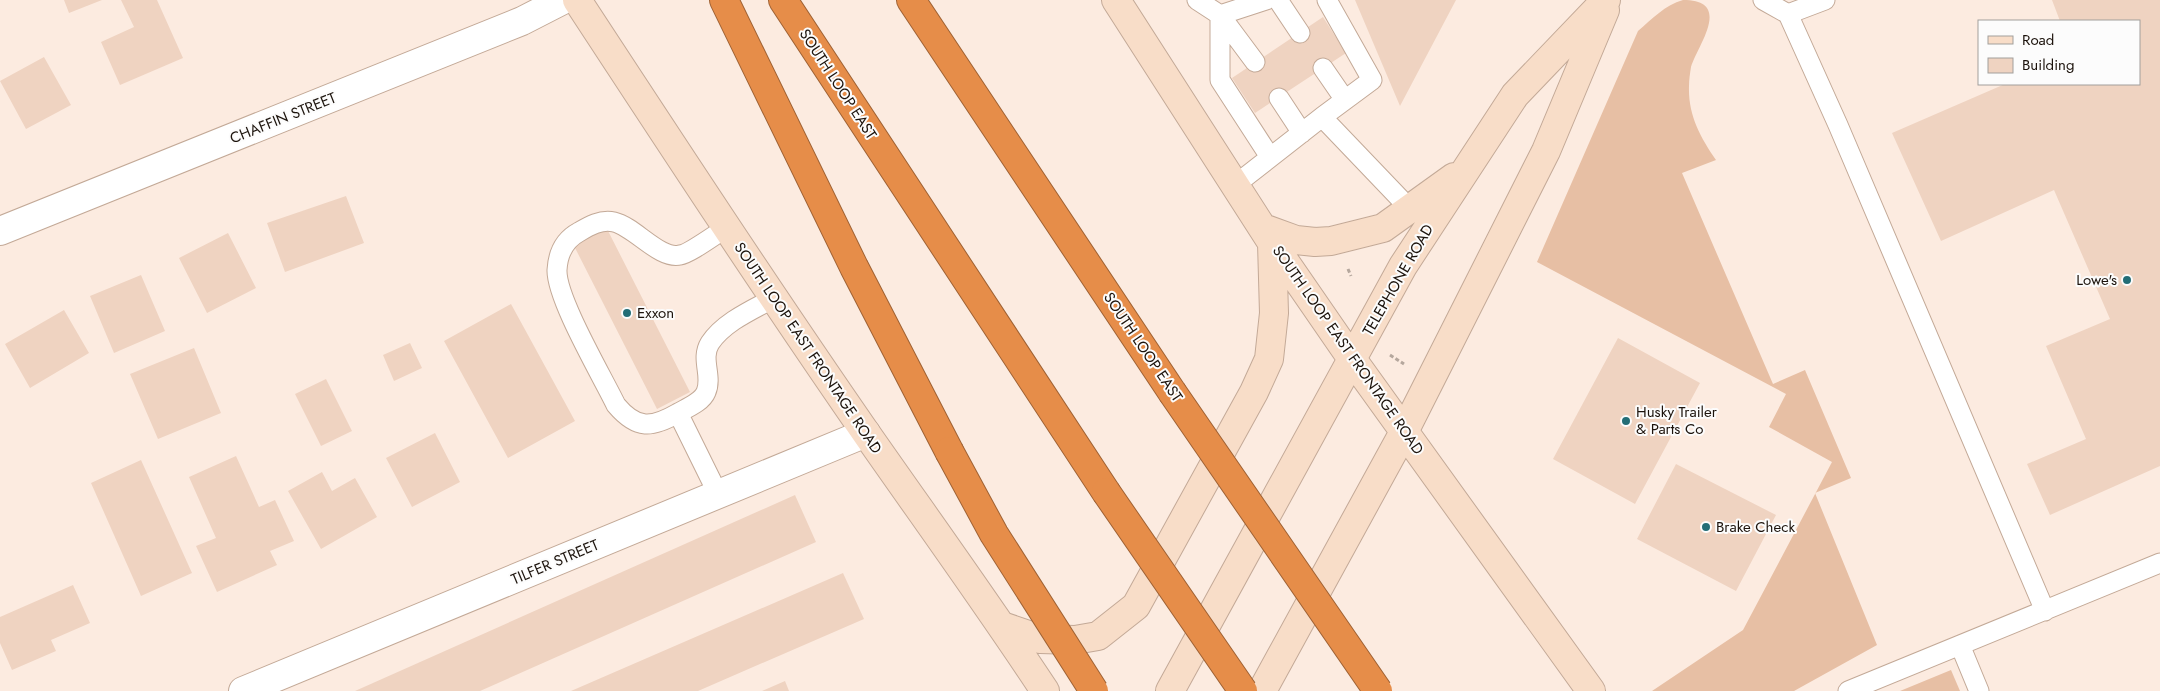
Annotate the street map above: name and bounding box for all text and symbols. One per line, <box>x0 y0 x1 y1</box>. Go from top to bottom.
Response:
legend <box>1978 20 2140 85</box>
street label: SOUTH LOOP EAST <box>794 24 882 144</box>
text: Road <box>2022 29 2054 51</box>
text: Building <box>2022 54 2074 76</box>
street label: CHAFFIN STREET <box>227 87 339 149</box>
street label: TELEPHONE ROAD <box>1357 220 1439 340</box>
street label: SOUTH LOOP EAST FRONTAGE ROAD <box>729 238 887 458</box>
street label: SOUTH LOOP EAST FRONTAGE ROAD <box>1267 241 1429 459</box>
place label: Lowe's <box>2076 269 2117 291</box>
marker: Lowe's <box>2121 274 2133 286</box>
street label: SOUTH LOOP EAST <box>1098 288 1188 406</box>
place label: Exxon <box>637 302 674 324</box>
marker: Exxon <box>621 307 633 319</box>
place label: Husky Trailer & Parts Co <box>1636 401 1718 440</box>
marker: Husky Trailer & Parts Co <box>1620 415 1632 427</box>
place label: Brake Check <box>1716 516 1795 538</box>
marker: Brake Check <box>1700 521 1712 533</box>
street label: TILFER STREET <box>508 534 602 590</box>

